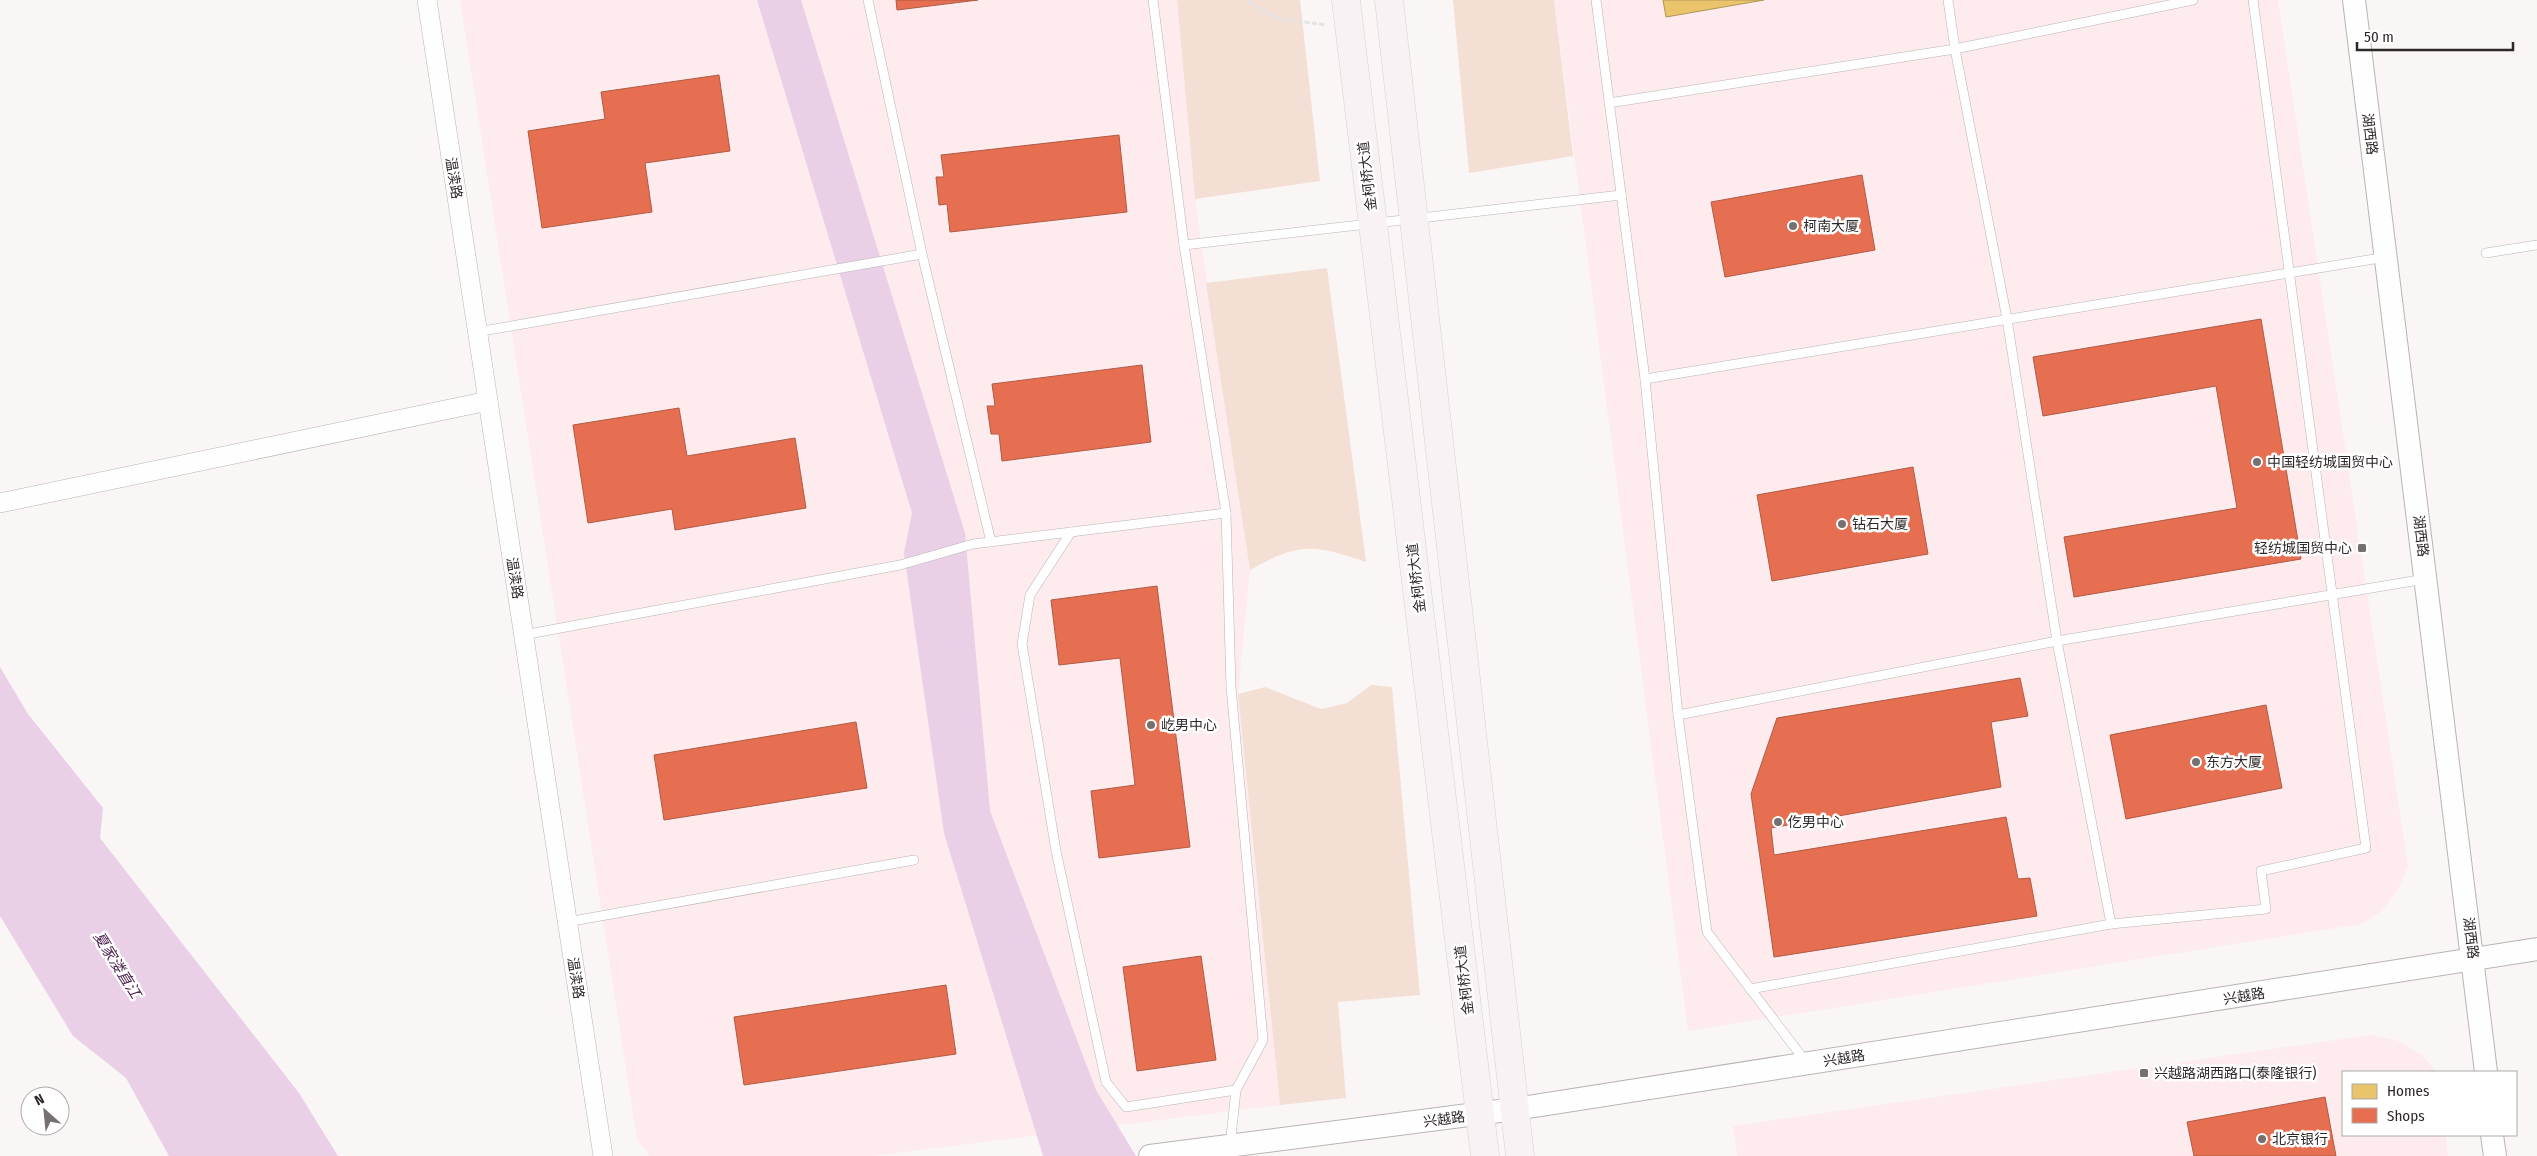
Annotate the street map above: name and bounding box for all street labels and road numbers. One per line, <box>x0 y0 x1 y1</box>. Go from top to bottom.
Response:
street label: 湖西路 <box>2359 112 2380 156</box>
street label: 金柯桥大道 <box>1355 140 1380 212</box>
street label: 温渎路 <box>442 156 465 200</box>
street label: 湖西路 <box>2410 514 2431 558</box>
street label: 金柯桥大道 <box>1404 542 1429 614</box>
street label: 温渎路 <box>503 556 526 600</box>
street label: 湖西路 <box>2460 916 2481 960</box>
street label: 金柯桥大道 <box>1452 944 1477 1016</box>
street label: 温渎路 <box>564 956 587 1000</box>
street label: 兴越路 <box>2222 985 2266 1008</box>
street label: 兴越路 <box>1822 1047 1866 1070</box>
street label: 兴越路 <box>1422 1108 1466 1131</box>

